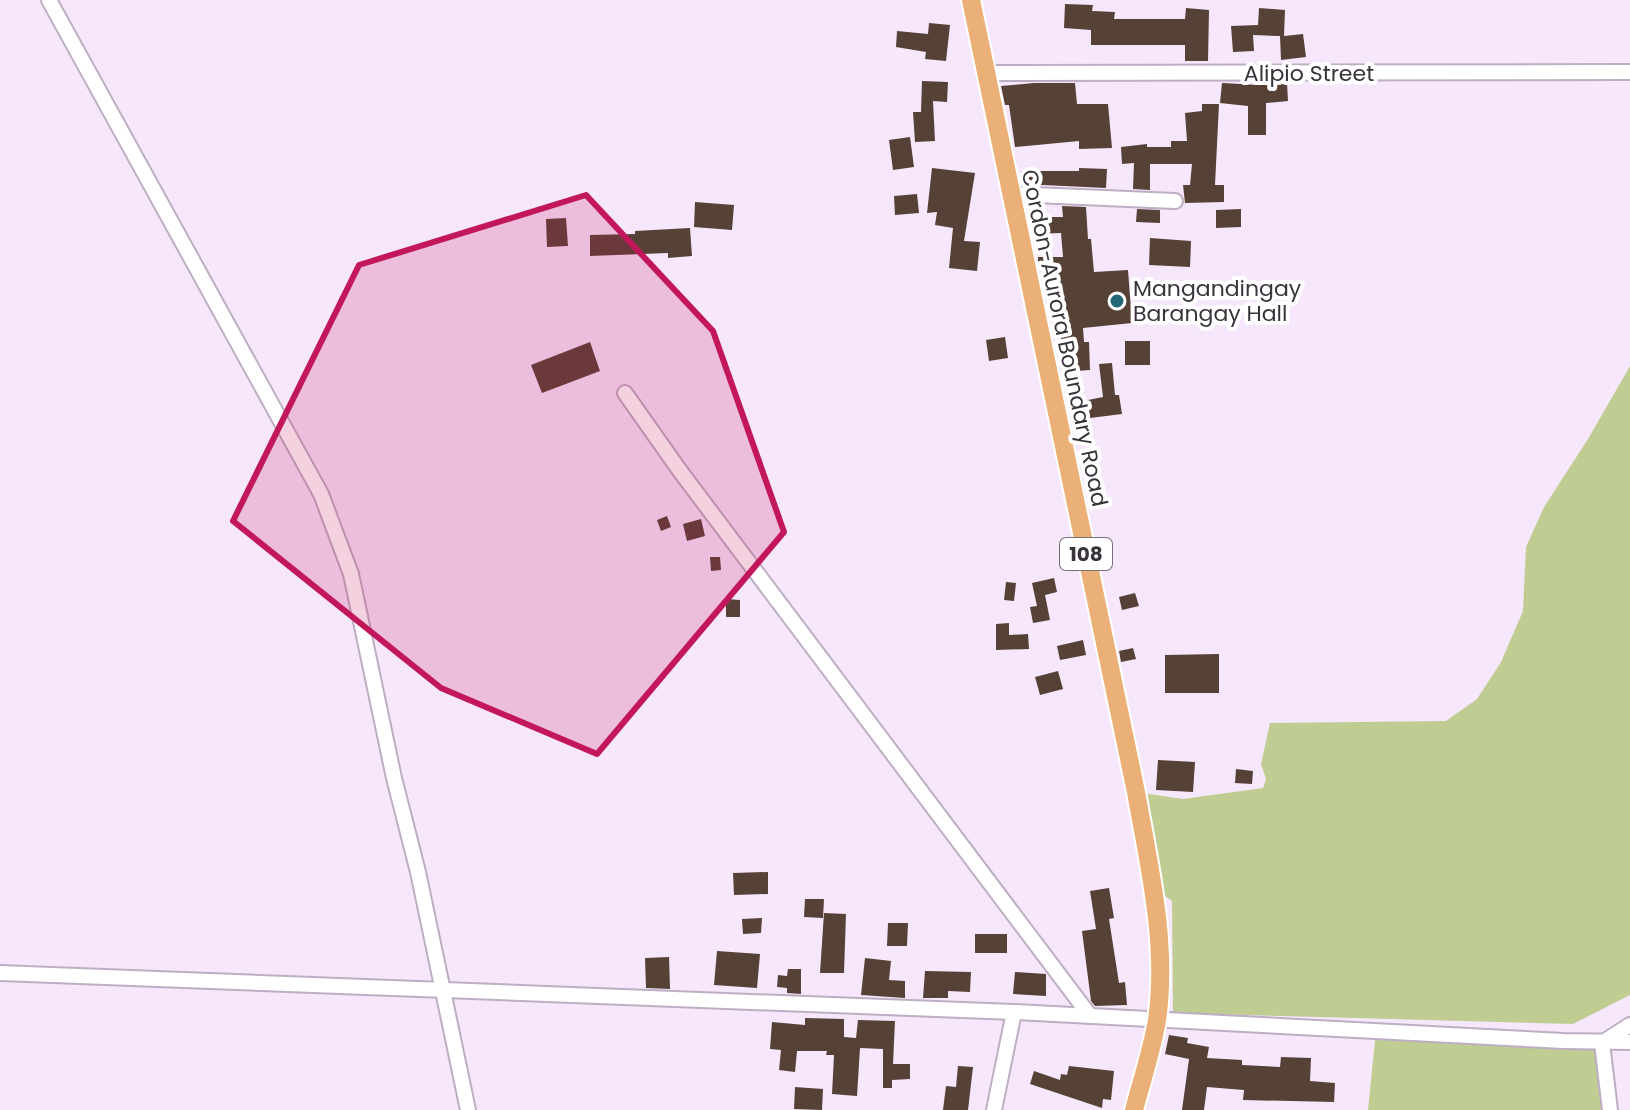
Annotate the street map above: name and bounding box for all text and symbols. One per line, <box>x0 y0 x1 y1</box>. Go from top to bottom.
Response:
street label: Alipio Street <box>1244 58 1374 89</box>
street label: Cordon-Aurora Boundary Road <box>1014 167 1115 509</box>
place label: Mangandingay Barangay Hall <box>1133 273 1302 329</box>
marker: Mangandingay Barangay Hall <box>1108 292 1126 310</box>
road number: 108 <box>1060 538 1112 570</box>

